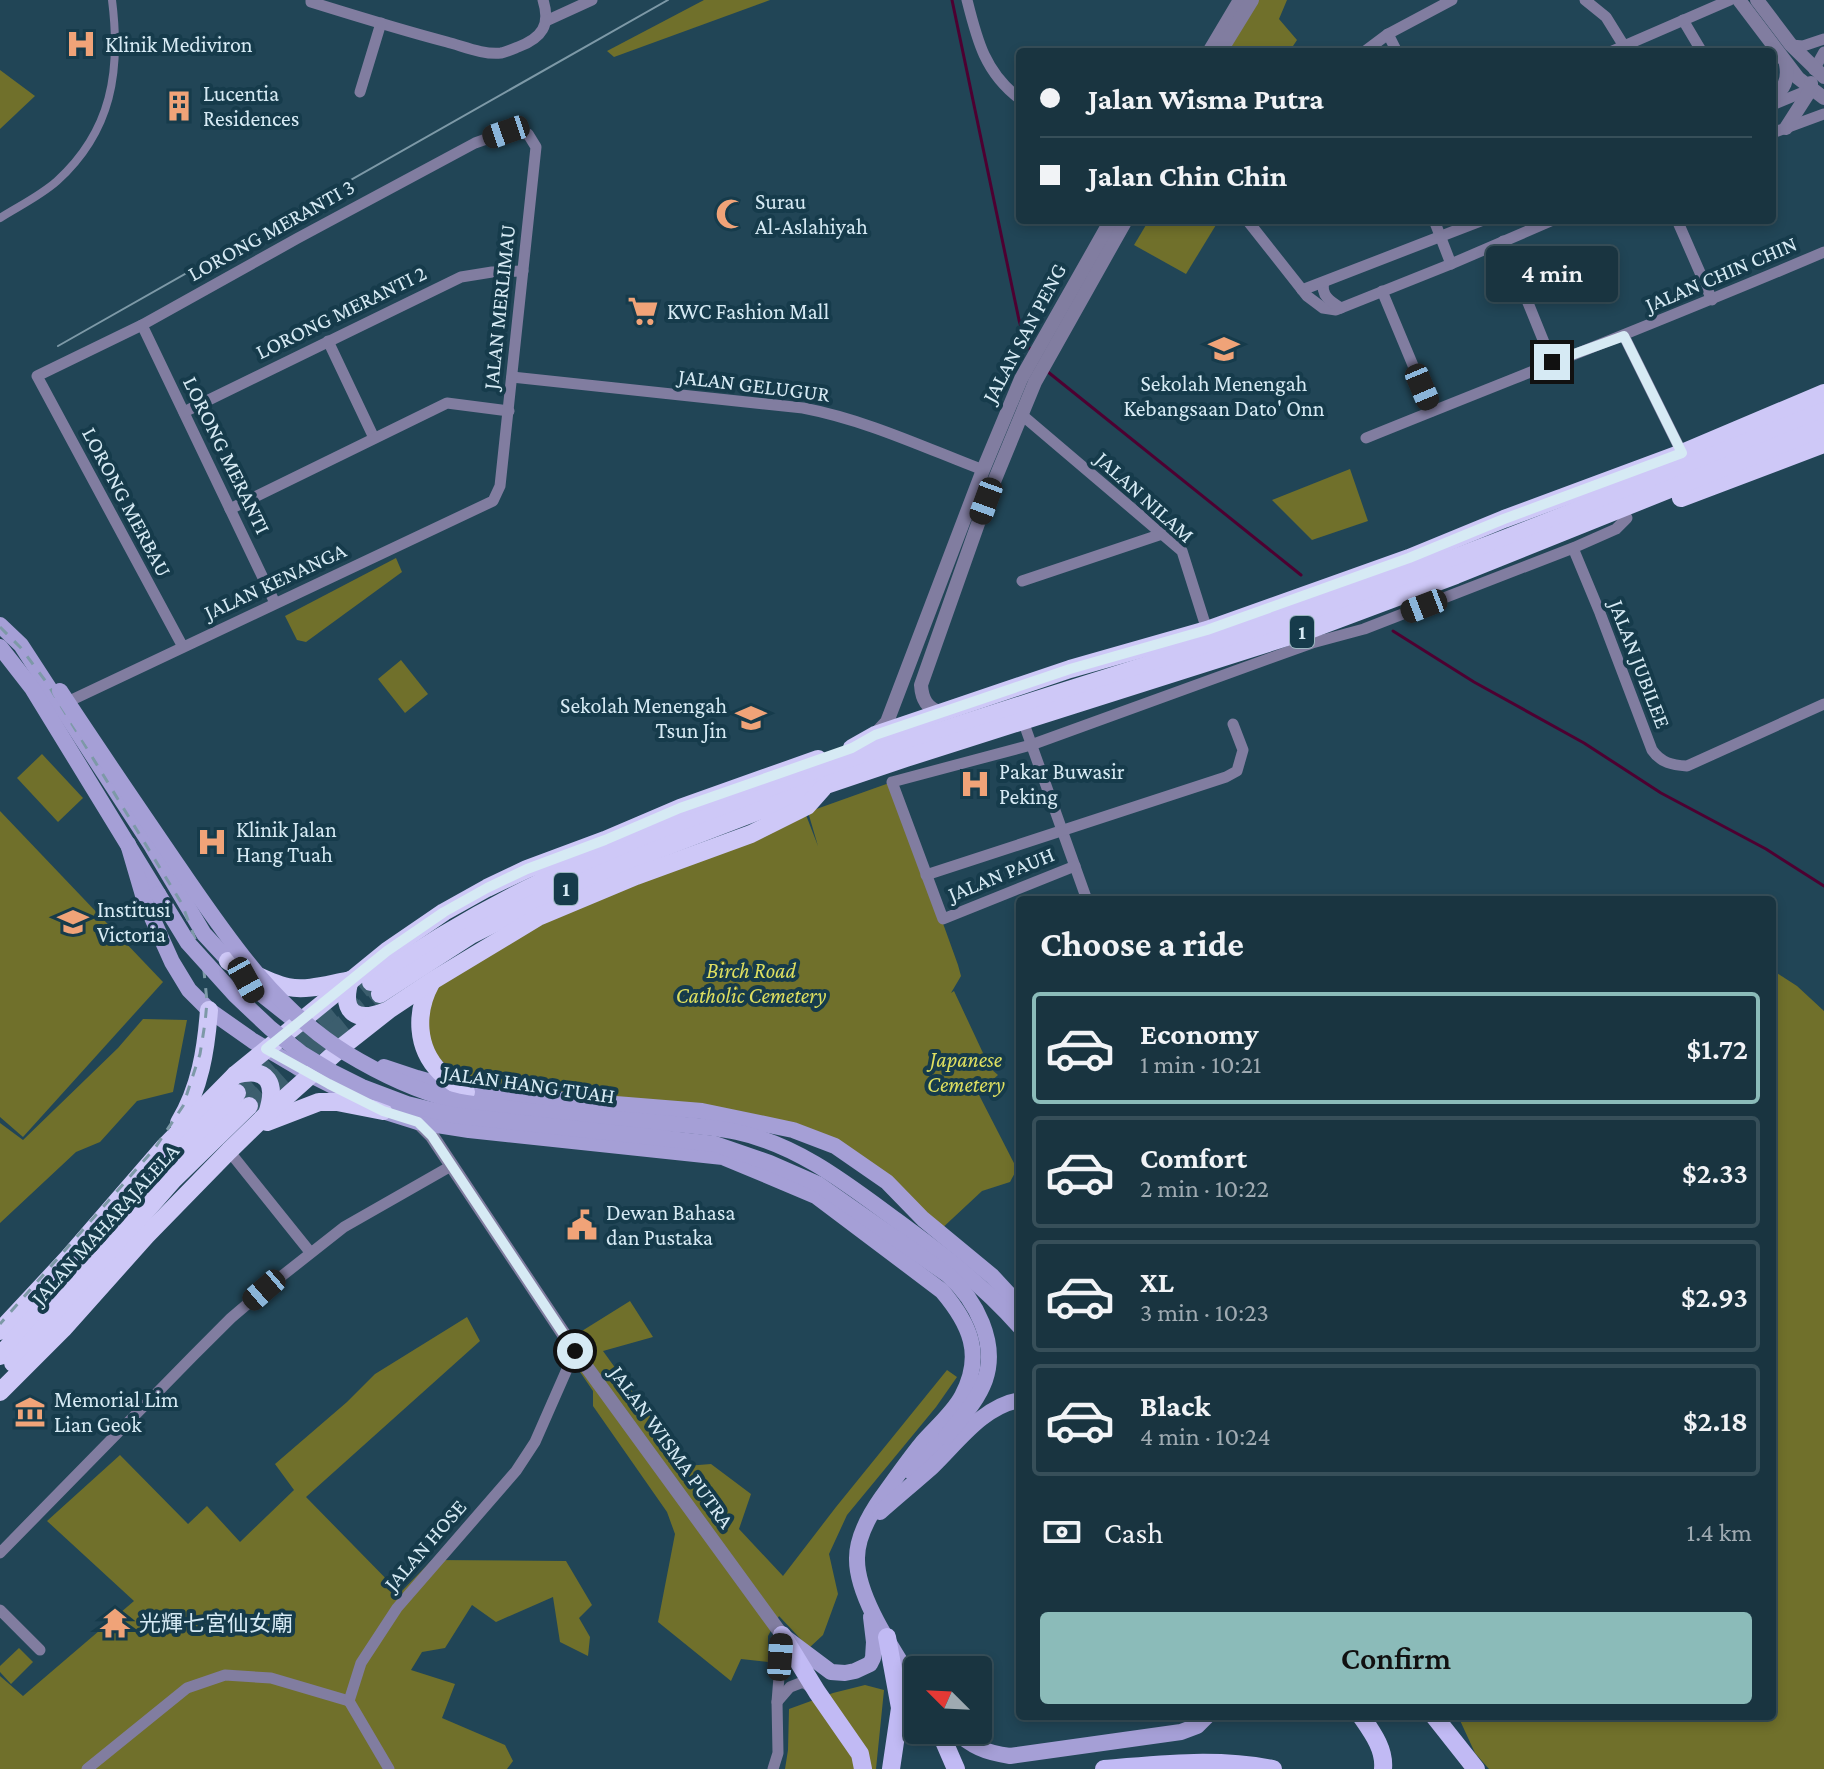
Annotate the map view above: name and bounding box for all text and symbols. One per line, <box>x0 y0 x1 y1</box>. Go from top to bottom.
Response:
hospital icon: Klinik Mediviron <box>64 27 98 61</box>
place label: Klinik Mediviron <box>105 32 253 57</box>
place label: Lucentia Residences <box>203 81 299 131</box>
text: Jalan Wisma Putra <box>1088 82 1324 115</box>
building icon: Lucentia Residences <box>162 89 196 123</box>
car <box>479 113 533 151</box>
text: Jalan Chin Chin <box>1088 159 1287 192</box>
street label: LORONG MERANTI 3 <box>183 174 359 286</box>
place label: Surau Al-Aslahiyah <box>755 189 868 239</box>
mosque icon: Surau Al-Aslahiyah <box>714 197 748 231</box>
street label: JALAN MERLIMAU <box>478 223 520 393</box>
street label: JALAN CHIN CHIN <box>1640 231 1801 318</box>
callout: 4 min <box>1486 246 1618 302</box>
street label: JALAN SAN PENG <box>976 259 1071 409</box>
text: 4 min <box>1521 259 1583 288</box>
street label: LORONG MERANTI 2 <box>252 260 430 364</box>
supermarket icon: KWC Fashion Mall <box>626 294 660 328</box>
place label: KWC Fashion Mall <box>667 299 829 324</box>
school or university icon: Sekolah Menengah Kebangsaan Dato' Onn <box>1207 332 1241 366</box>
route end <box>1534 344 1570 380</box>
car <box>1402 360 1442 414</box>
street label: JALAN GELUGUR <box>675 363 832 407</box>
place label: Sekolah Menengah Kebangsaan Dato' Onn <box>1123 371 1325 421</box>
street label: LORONG MERANTI <box>178 372 276 538</box>
street label: LORONG MERBAU <box>77 423 177 581</box>
street label: JALAN NILAM <box>1089 445 1199 548</box>
car <box>967 474 1005 528</box>
street label: JALAN KENANGA <box>198 537 350 626</box>
car <box>1397 586 1451 626</box>
street label: JALAN JUBILEE <box>1603 594 1676 732</box>
road number: 1 <box>1290 616 1314 648</box>
place label: Sekolah Menengah Tsun Jin <box>560 693 727 743</box>
school or university icon: Sekolah Menengah Tsun Jin <box>734 701 768 735</box>
place label: Pakar Buwasir Peking <box>999 759 1125 809</box>
hospital icon: Pakar Buwasir Peking <box>958 767 992 801</box>
place label: Klinik Jalan Hang Tuah <box>236 817 337 867</box>
hospital icon: Klinik Jalan Hang Tuah <box>195 825 229 859</box>
street label: JALAN PAUH <box>942 841 1058 907</box>
road number: 1 <box>554 873 578 905</box>
place label: Institusi Victoria <box>97 897 171 947</box>
school or university icon: Institusi Victoria <box>56 905 90 939</box>
text: Choose a ride <box>1040 924 1244 964</box>
car <box>224 953 268 1007</box>
park label: Birch Road Catholic Cemetery <box>676 958 826 1008</box>
icon: car <box>1044 1012 1116 1084</box>
text: Economy <box>1140 1017 1259 1050</box>
text: $1.72 <box>1687 1032 1748 1065</box>
park label: Japanese Cemetery <box>926 1047 1005 1097</box>
text: 1 min · 10:21 <box>1140 1050 1261 1079</box>
street label: JALAN HANG TUAH <box>439 1059 617 1108</box>
icon: car <box>1044 1136 1116 1208</box>
street label: JALAN MAHARAJALELA <box>25 1138 184 1311</box>
text: Comfort <box>1140 1141 1247 1174</box>
text: $2.33 <box>1682 1156 1748 1189</box>
text: 2 min · 10:22 <box>1140 1174 1269 1203</box>
place label: Dewan Bahasa dan Pustaka <box>606 1200 735 1250</box>
public building icon: Dewan Bahasa dan Pustaka <box>565 1208 599 1242</box>
icon: car <box>1044 1260 1116 1332</box>
car <box>238 1265 290 1315</box>
text: XL <box>1140 1265 1174 1298</box>
text: $2.93 <box>1681 1280 1748 1313</box>
text: 3 min · 10:23 <box>1140 1298 1269 1327</box>
route start <box>557 1333 593 1369</box>
street label: JALAN WISMA PUTRA <box>604 1359 740 1533</box>
icon: car <box>1044 1384 1116 1456</box>
place label: Memorial Lim Lian Geok <box>54 1387 179 1437</box>
text: Black <box>1140 1389 1211 1422</box>
museum icon: Memorial Lim Lian Geok <box>13 1395 47 1429</box>
text: $2.18 <box>1683 1404 1748 1437</box>
text: 4 min · 10:24 <box>1140 1422 1271 1451</box>
street label: JALAN HOSE <box>377 1494 471 1597</box>
icon: cash <box>1040 1510 1084 1554</box>
text: Cash <box>1104 1516 1163 1549</box>
text: 1.4 km <box>1687 1518 1752 1547</box>
temple icon: 光輝七宮仙女廟 <box>98 1606 132 1640</box>
place label: 光輝七宮仙女廟 <box>139 1611 293 1636</box>
button: Confirm <box>1040 1612 1752 1704</box>
car <box>766 1632 794 1682</box>
north arrow <box>904 1656 992 1744</box>
map controls <box>904 1656 992 1744</box>

